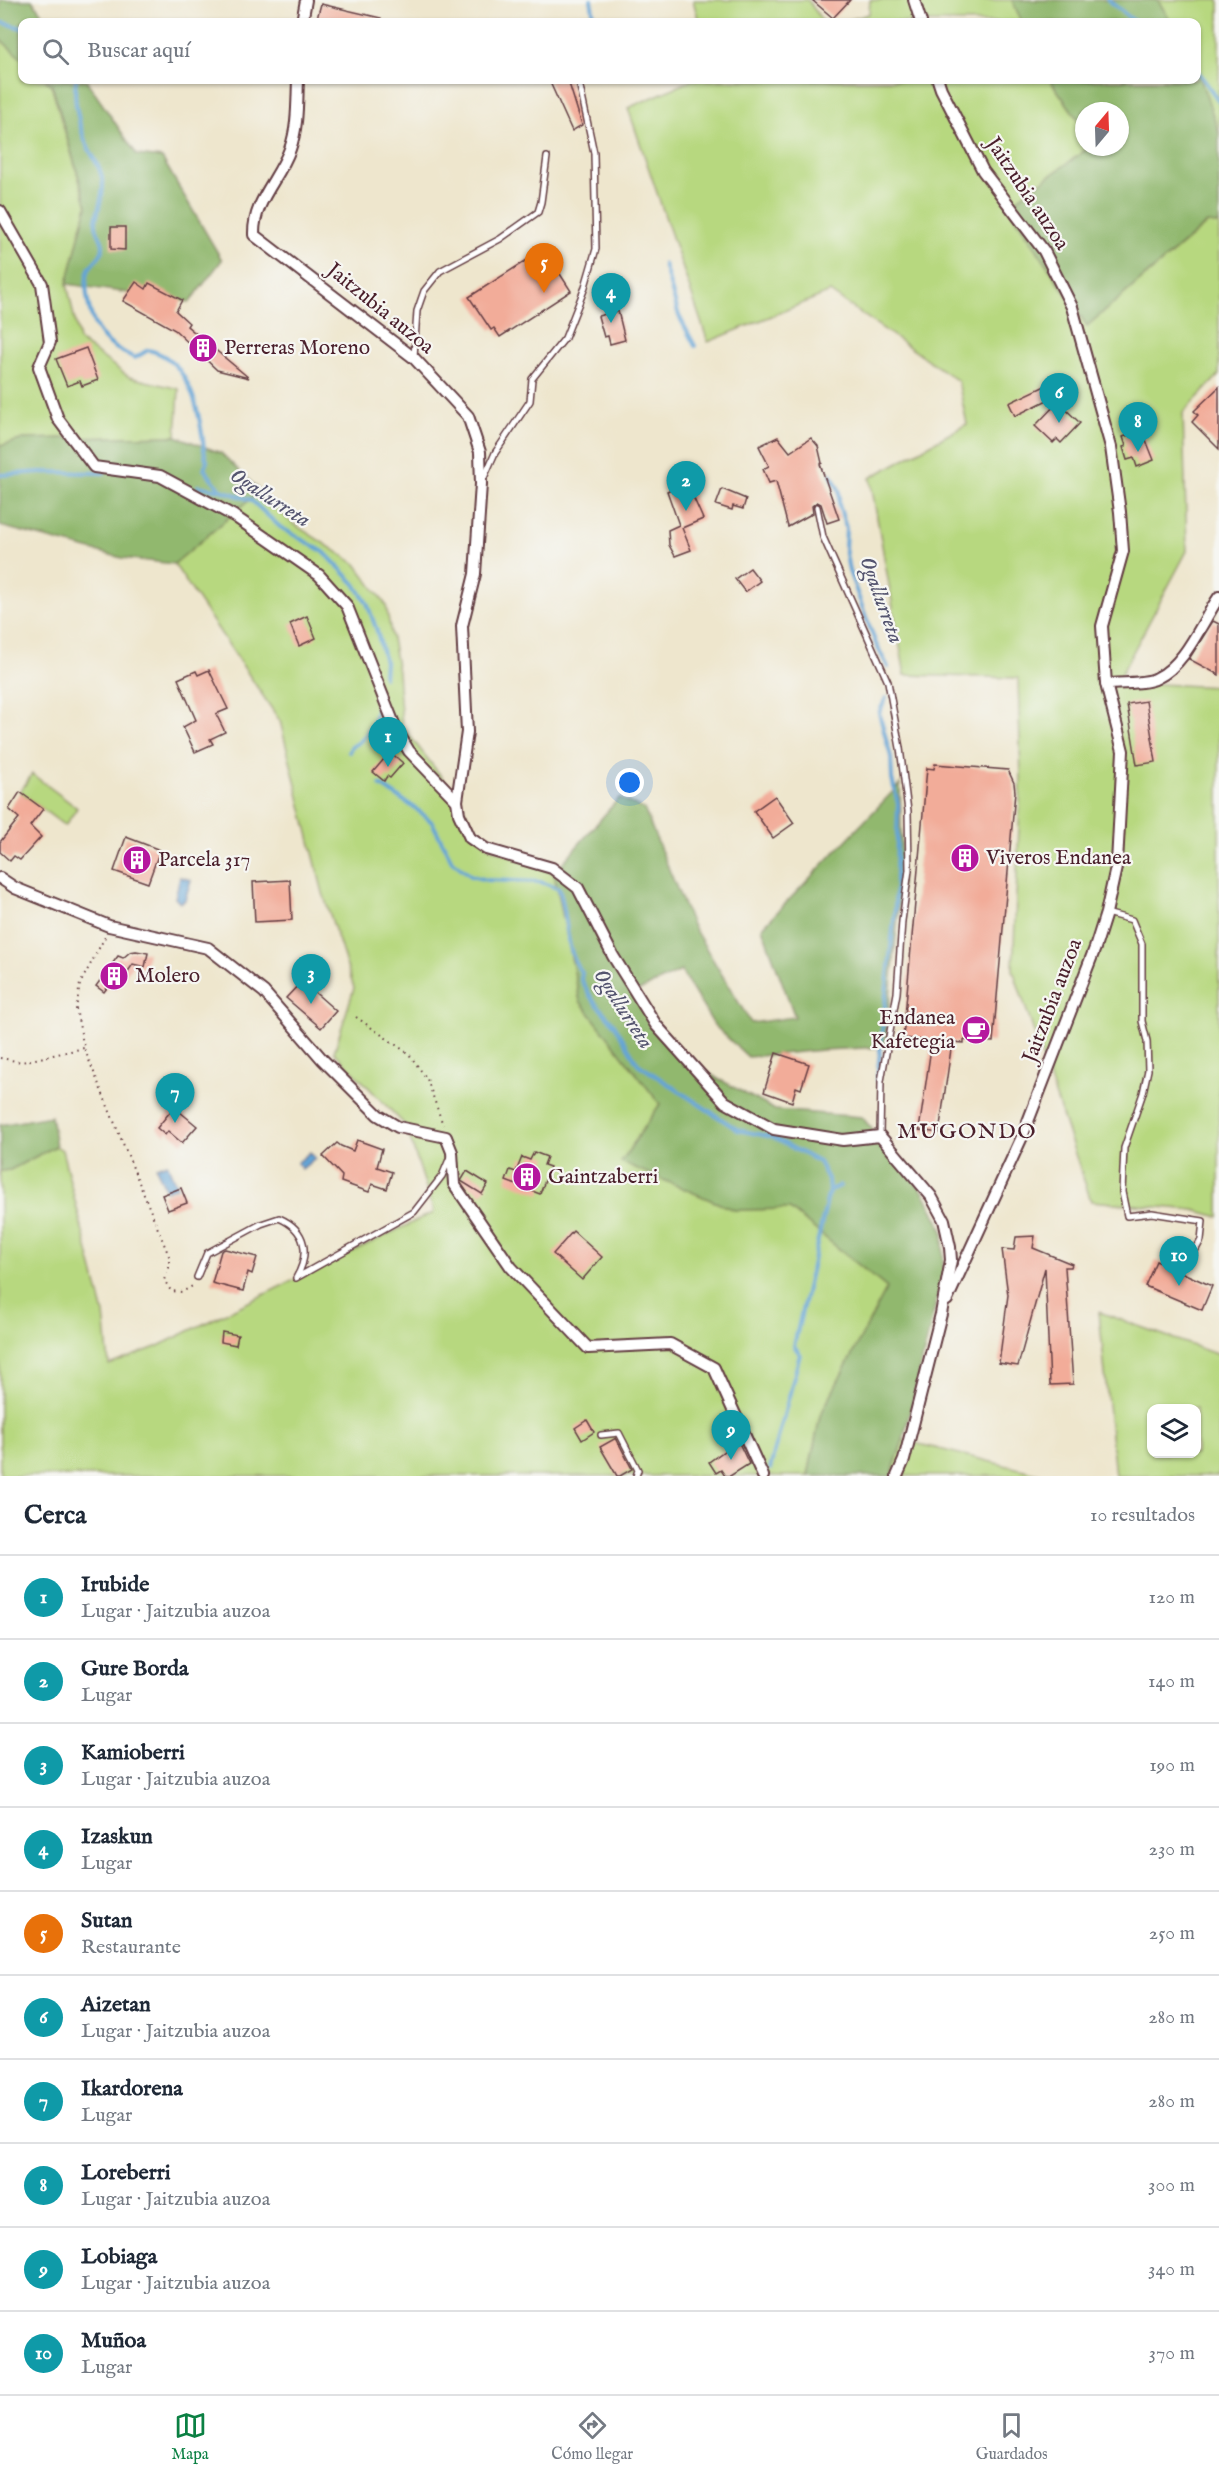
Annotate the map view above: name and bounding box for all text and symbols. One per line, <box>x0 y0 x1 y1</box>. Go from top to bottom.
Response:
search box <box>18 18 1201 84</box>
icon: search <box>39 35 72 68</box>
text: Buscar aquí <box>87 37 190 65</box>
north arrow <box>1075 102 1129 156</box>
street label: Jaitzubia auzoa <box>978 131 1075 257</box>
pin: 5 <box>524 244 564 293</box>
street label: Jaitzubia auzoa <box>319 256 440 361</box>
pin: 4 <box>592 274 630 323</box>
building icon: Perreras Moreno <box>187 332 219 364</box>
place label: Perreras Moreno <box>224 335 370 362</box>
pin: 6 <box>1040 374 1078 423</box>
pin: 8 <box>1118 402 1158 452</box>
water label: Ogallurreta <box>224 462 316 535</box>
pin: 2 <box>666 462 706 511</box>
water label: Ogallurreta <box>852 553 910 648</box>
pin: 1 <box>368 718 408 767</box>
your location <box>615 768 644 797</box>
building icon: Viveros Endanea <box>949 842 981 874</box>
building icon: Parcela 317 <box>121 844 153 876</box>
place label: Viveros Endanea <box>985 845 1132 872</box>
place label: Parcela 317 <box>158 847 250 874</box>
street label: Jaitzubia auzoa <box>1016 934 1089 1069</box>
pin: 3 <box>292 954 330 1004</box>
building icon: Molero <box>98 960 130 992</box>
place label: Molero <box>135 963 200 990</box>
water label: Ogallurreta <box>587 963 660 1055</box>
place label: Endanea Kafetegia <box>871 1005 956 1056</box>
cafe icon: Endanea Kafetegia <box>960 1014 992 1046</box>
pin: 7 <box>156 1074 195 1123</box>
district label: MUGONDO <box>897 1118 1037 1146</box>
building icon: Gaintzaberri <box>511 1161 543 1193</box>
place label: Gaintzaberri <box>548 1164 658 1191</box>
pin: 10 <box>1160 1236 1198 1286</box>
map controls <box>1147 1404 1201 1458</box>
button: layers <box>1147 1404 1201 1458</box>
pin: 9 <box>712 1410 750 1460</box>
text: Cerca <box>24 1499 86 1532</box>
text: 10 resultados <box>1090 1503 1195 1528</box>
text: Irubide <box>81 1571 149 1599</box>
text: 1 <box>40 1585 47 1610</box>
text: 120 m <box>1149 1585 1195 1610</box>
text: Lugar · Jaitzubia auzoa <box>81 1599 270 1624</box>
text: Gure Borda <box>81 1655 189 1683</box>
text: 2 <box>39 1669 48 1694</box>
text: 140 m <box>1148 1669 1195 1694</box>
text: Lugar <box>81 1683 132 1708</box>
text: Kamioberri <box>81 1739 185 1767</box>
text: 3 <box>40 1753 47 1778</box>
text: 190 m <box>1149 1753 1195 1778</box>
text: Lugar · Jaitzubia auzoa <box>81 1767 270 1792</box>
text: Izaskun <box>81 1823 153 1851</box>
text: 4 <box>39 1837 48 1862</box>
text: 230 m <box>1149 1837 1195 1862</box>
text: Lugar <box>81 1851 132 1876</box>
text: Sutan <box>81 1907 132 1935</box>
text: 5 <box>40 1921 47 1946</box>
text: 250 m <box>1149 1921 1195 1946</box>
text: Restaurante <box>81 1935 181 1960</box>
text: Aizetan <box>81 1991 151 2019</box>
text: 6 <box>39 2005 48 2030</box>
text: 280 m <box>1148 2005 1195 2030</box>
text: Lugar · Jaitzubia auzoa <box>81 2019 270 2044</box>
text: Ikardorena <box>81 2075 183 2103</box>
text: 7 <box>39 2089 48 2114</box>
text: 280 m <box>1148 2089 1195 2114</box>
text: Lugar <box>81 2103 132 2128</box>
text: Loreberri <box>81 2159 171 2187</box>
text: 8 <box>40 2173 47 2198</box>
text: 300 m <box>1148 2173 1195 2198</box>
text: Lugar · Jaitzubia auzoa <box>81 2187 270 2212</box>
text: Lobiaga <box>81 2243 157 2271</box>
text: 9 <box>39 2257 48 2282</box>
text: 340 m <box>1148 2257 1195 2282</box>
text: Lugar · Jaitzubia auzoa <box>81 2271 270 2296</box>
text: Muñoa <box>81 2327 146 2355</box>
text: 10 <box>35 2341 52 2366</box>
text: 370 m <box>1149 2341 1195 2366</box>
text: Lugar <box>81 2355 132 2380</box>
tab: Mapa <box>171 2409 209 2465</box>
tab: Cómo llegar <box>551 2409 633 2465</box>
tab: Guardados <box>976 2409 1048 2465</box>

